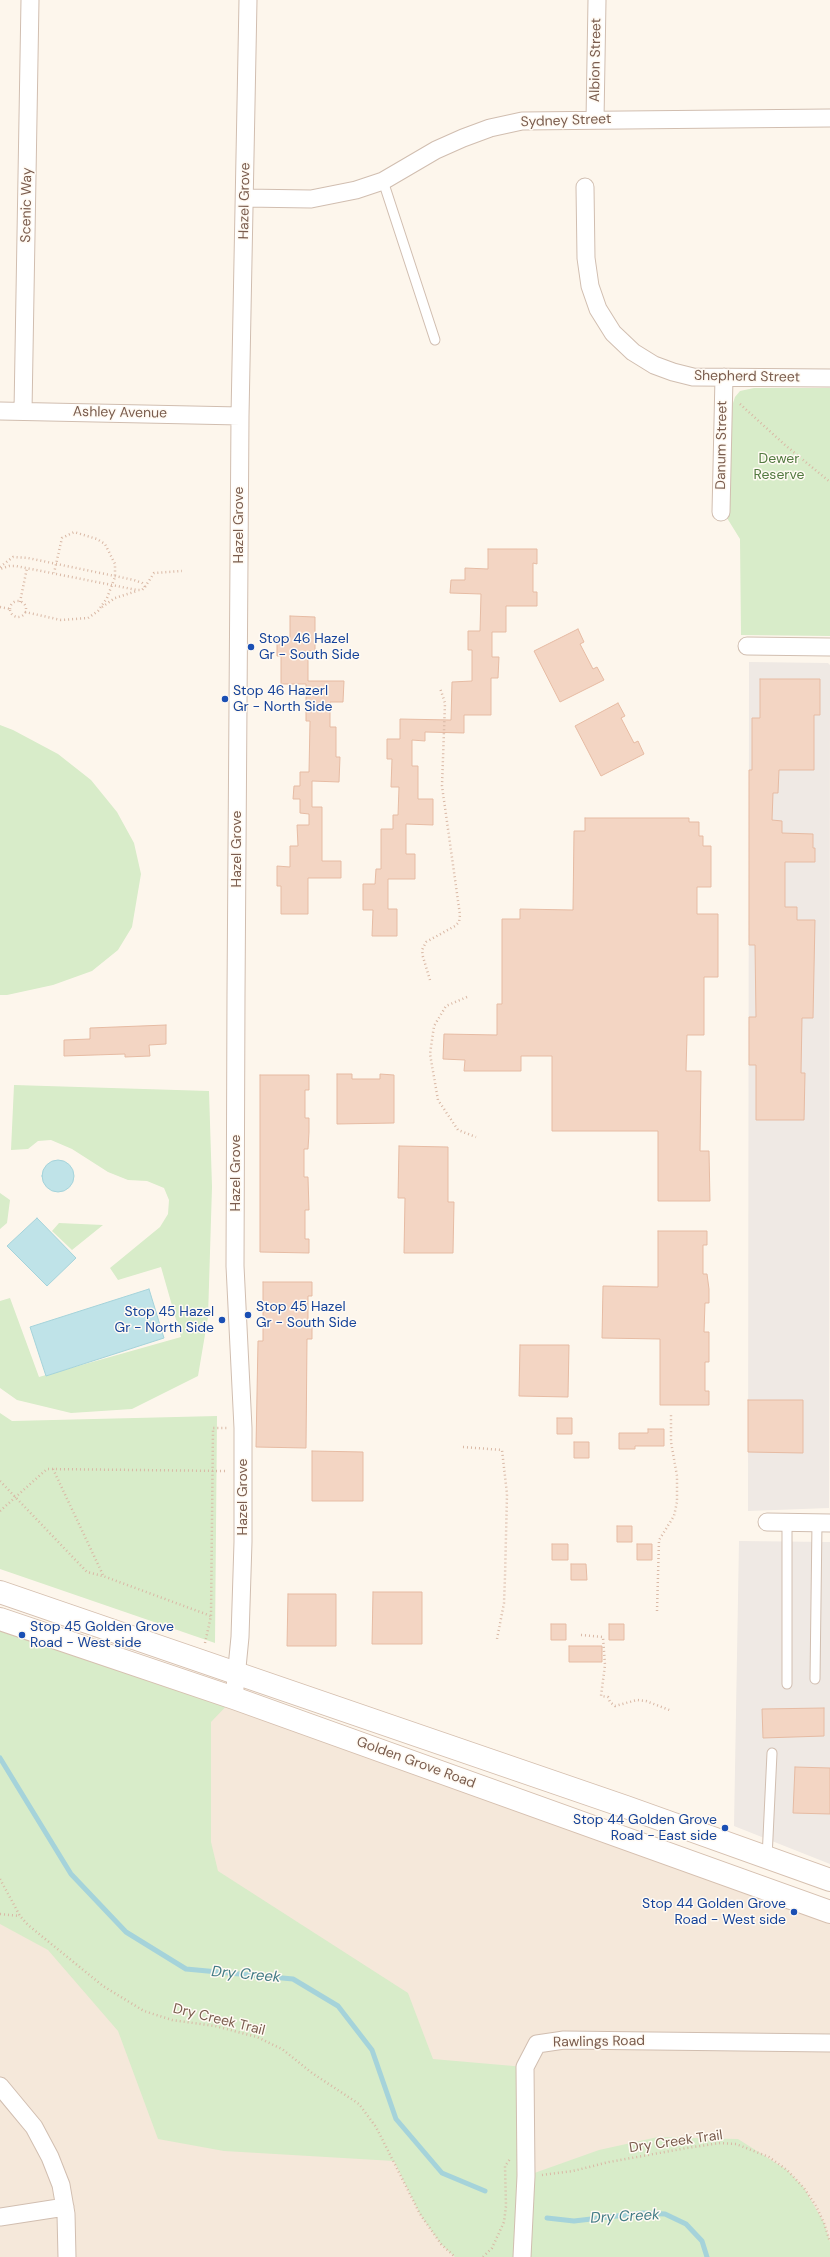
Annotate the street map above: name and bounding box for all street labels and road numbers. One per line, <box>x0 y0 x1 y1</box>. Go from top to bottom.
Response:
street label: Albion Street <box>587 18 605 102</box>
street label: Sydney Street <box>520 111 612 131</box>
street label: Hazel Grove <box>236 162 254 240</box>
street label: Scenic Way <box>18 167 36 243</box>
street label: Shepherd Street <box>694 368 800 386</box>
street label: Danum Street <box>713 400 731 490</box>
street label: Ashley Avenue <box>73 404 167 422</box>
street label: Hazel Grove <box>231 487 247 563</box>
street label: Hazel Grove <box>229 811 245 887</box>
street label: Hazel Grove <box>228 1135 244 1211</box>
street label: Hazel Grove <box>235 1459 251 1535</box>
street label: Golden Grove Road <box>354 1734 478 1792</box>
street label: Dry Creek Trail <box>171 2000 267 2040</box>
street label: Rawlings Road <box>553 2033 645 2051</box>
street label: Dry Creek Trail <box>628 2127 724 2157</box>

